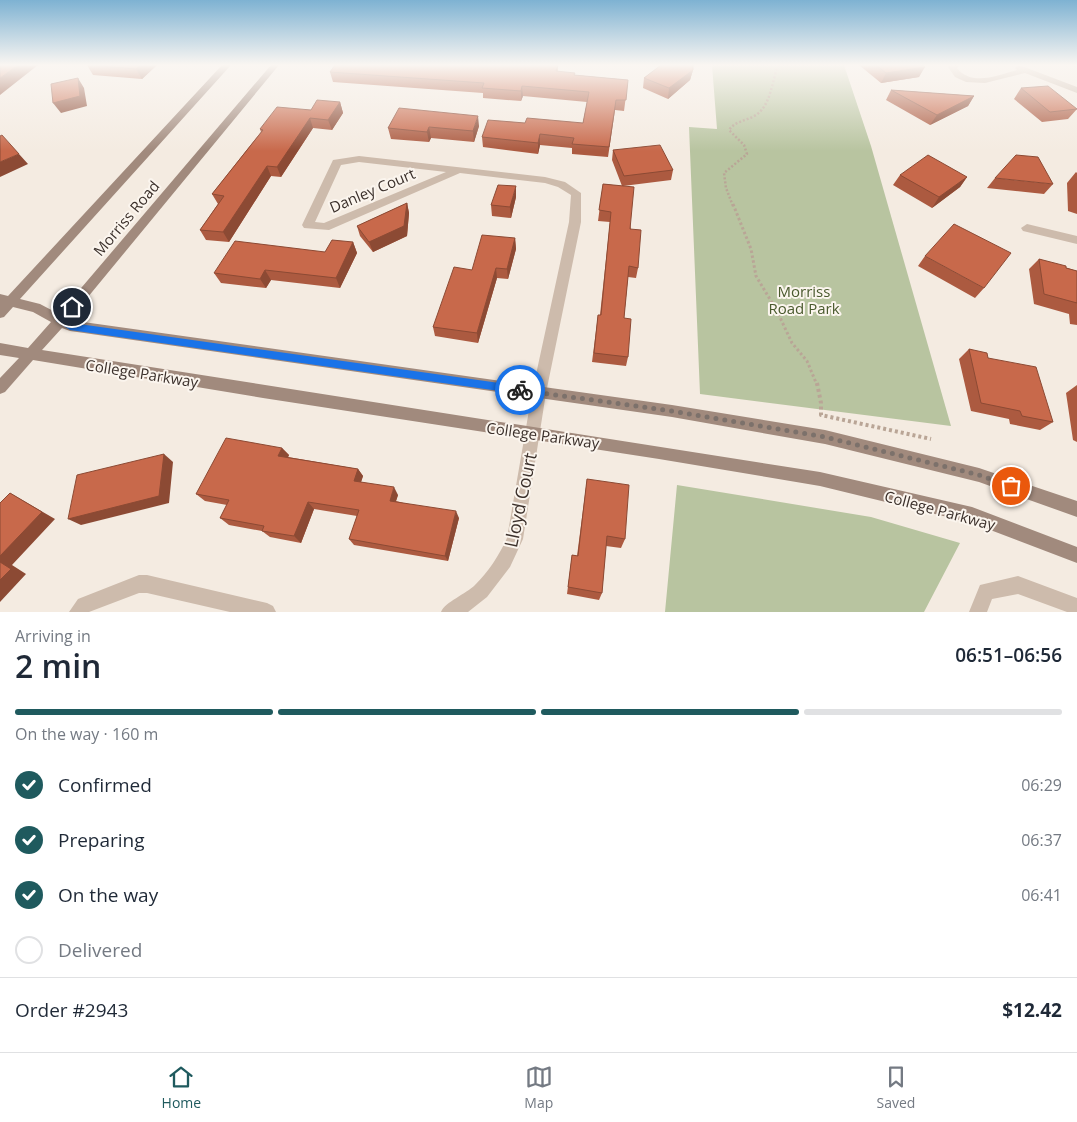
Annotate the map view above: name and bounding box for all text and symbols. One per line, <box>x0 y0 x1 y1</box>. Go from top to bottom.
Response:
street label: Danley Court <box>326 163 418 217</box>
street label: Morriss Road <box>89 176 163 260</box>
park label: Morriss Road Park <box>768 281 840 318</box>
pin <box>51 286 93 328</box>
icon: home <box>58 293 86 321</box>
street label: College Parkway <box>84 354 200 392</box>
courier <box>495 365 545 415</box>
icon: bike <box>506 376 534 404</box>
street label: College Parkway <box>485 417 601 453</box>
street label: Lloyd Court <box>498 450 542 550</box>
pin <box>990 465 1032 507</box>
icon: bag <box>997 472 1025 500</box>
street label: College Parkway <box>882 486 998 535</box>
text: Arriving in <box>15 625 91 647</box>
text: 06:51–06:56 <box>955 642 1062 668</box>
text: 2 min <box>15 644 101 687</box>
text: On the way · 160 m <box>15 723 158 745</box>
icon: check <box>15 771 43 799</box>
text: Confirmed <box>58 772 152 798</box>
text: 06:29 <box>1021 774 1062 796</box>
icon: check <box>15 826 43 854</box>
text: Preparing <box>58 827 145 853</box>
text: 06:37 <box>1021 829 1062 851</box>
icon: check <box>15 881 43 909</box>
text: On the way <box>58 882 158 908</box>
text: 06:41 <box>1021 884 1062 906</box>
text: Delivered <box>58 937 142 963</box>
text: Order #2943 <box>15 997 128 1023</box>
text: $12.42 <box>1002 997 1062 1023</box>
tab: Home <box>162 1063 201 1112</box>
tab: Map <box>524 1063 553 1112</box>
tab: Saved <box>876 1063 915 1112</box>

